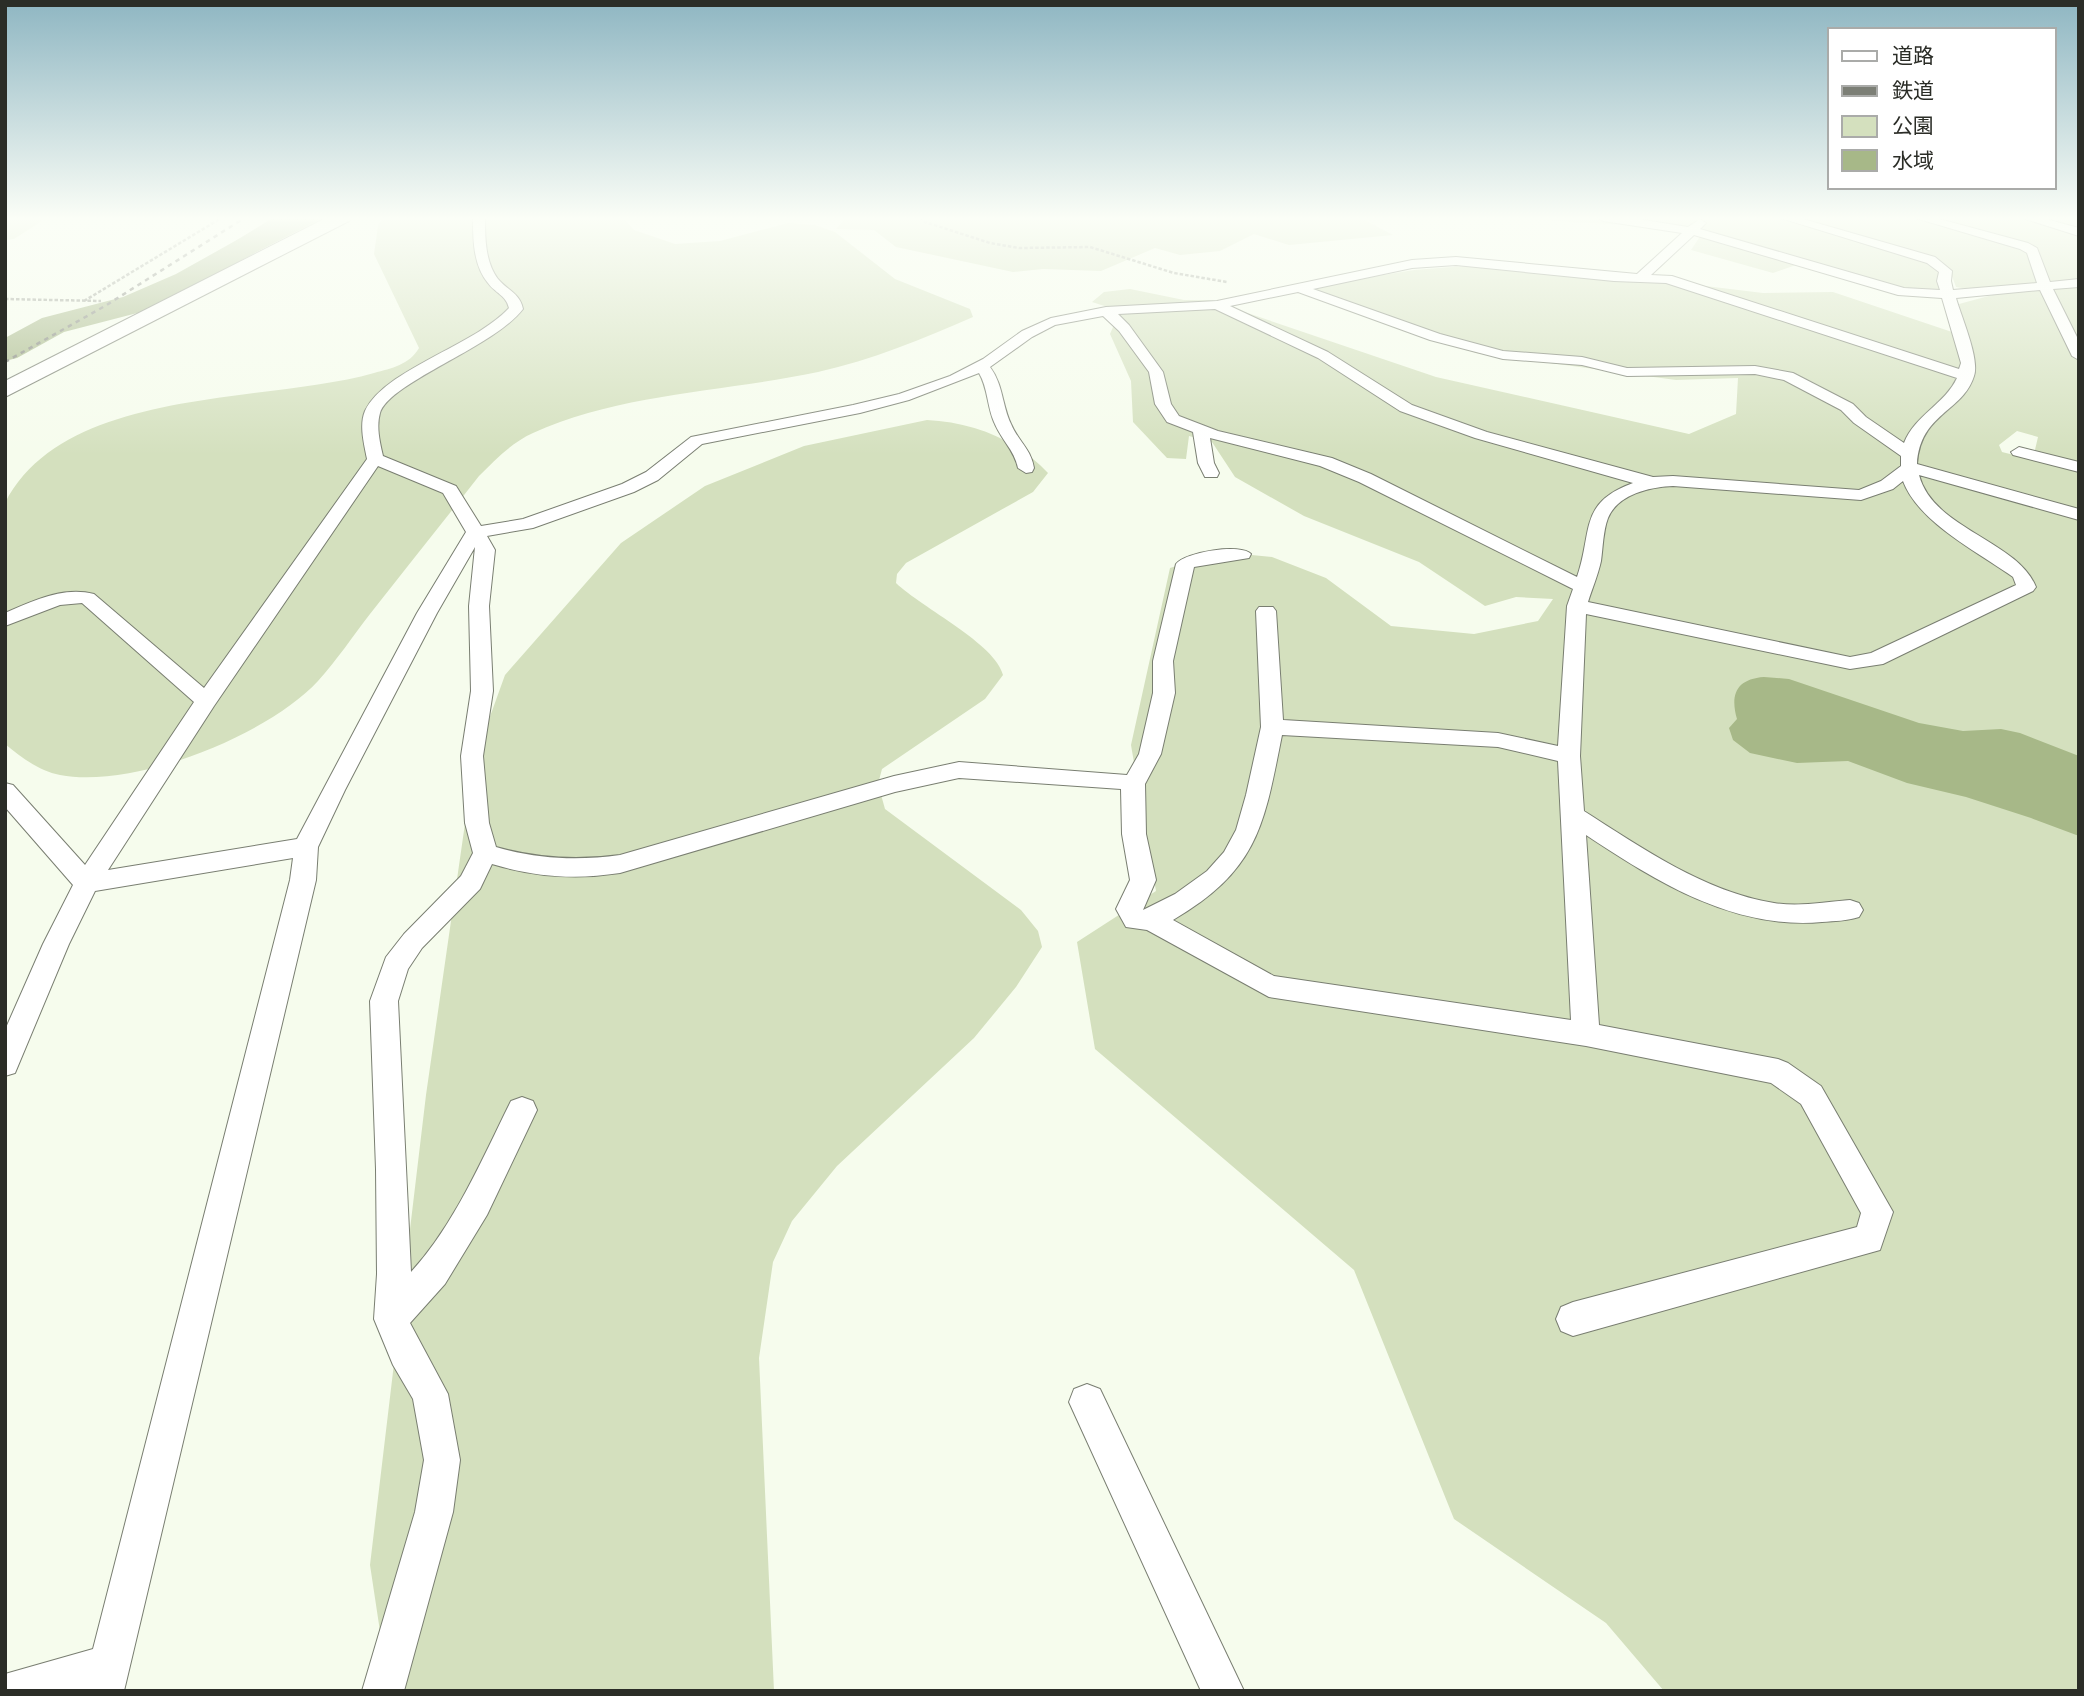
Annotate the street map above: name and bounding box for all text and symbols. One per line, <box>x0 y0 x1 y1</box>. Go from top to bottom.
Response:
legend <box>1828 28 2056 189</box>
text: 道路 <box>1892 44 1934 69</box>
text: 鉄道 <box>1892 79 1934 104</box>
text: 公園 <box>1892 114 1934 139</box>
text: 水域 <box>1892 149 1934 174</box>

